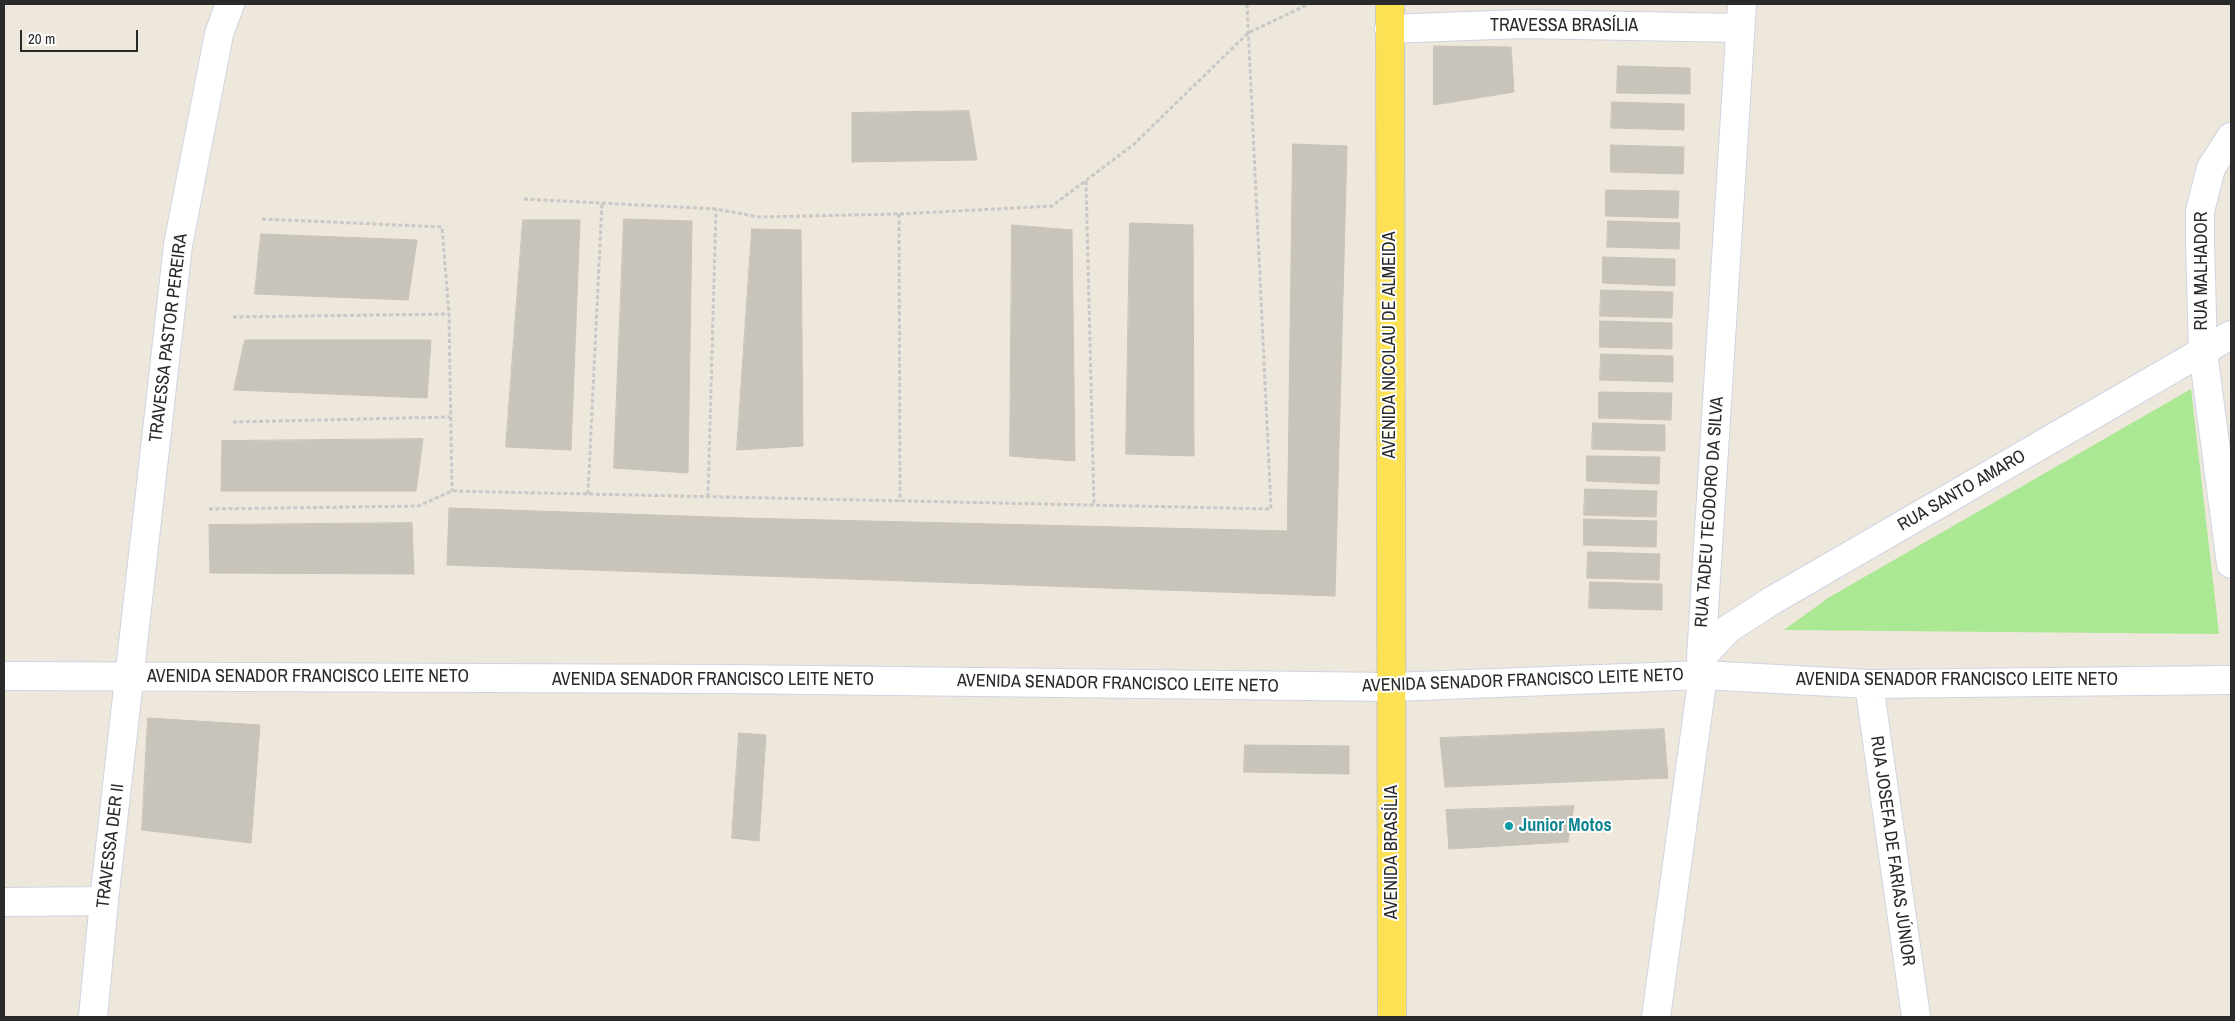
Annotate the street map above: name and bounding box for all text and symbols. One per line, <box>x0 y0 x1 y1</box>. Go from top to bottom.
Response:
street label: TRAVESSA BRASÍLIA <box>1490 15 1638 37</box>
scale bar <box>22 20 140 52</box>
text: 20 m <box>28 28 55 49</box>
street label: RUA MALHADOR <box>2191 212 2213 330</box>
street label: TRAVESSA PASTOR PEREIRA <box>145 232 193 444</box>
street label: AVENIDA NICOLAU DE ALMEIDA <box>1379 232 1401 458</box>
street label: RUA TADEU TEODORO DA SILVA <box>1691 396 1729 628</box>
street label: RUA SANTO AMARO <box>1894 446 2030 536</box>
street label: AVENIDA SENADOR FRANCISCO LEITE NETO <box>1362 665 1684 697</box>
street label: AVENIDA SENADOR FRANCISCO LEITE NETO <box>147 666 469 688</box>
street label: AVENIDA SENADOR FRANCISCO LEITE NETO <box>552 669 874 691</box>
street label: AVENIDA SENADOR FRANCISCO LEITE NETO <box>1796 669 2118 691</box>
street label: AVENIDA SENADOR FRANCISCO LEITE NETO <box>957 670 1279 698</box>
street label: RUA JOSEFA DE FARIAS JÚNIOR <box>1865 735 1919 967</box>
street label: TRAVESSA DER II <box>93 783 129 909</box>
street label: AVENIDA BRASÍLIA <box>1381 785 1403 919</box>
place label: Junior Motos <box>1519 815 1612 837</box>
marker: Junior Motos <box>1503 820 1515 832</box>

